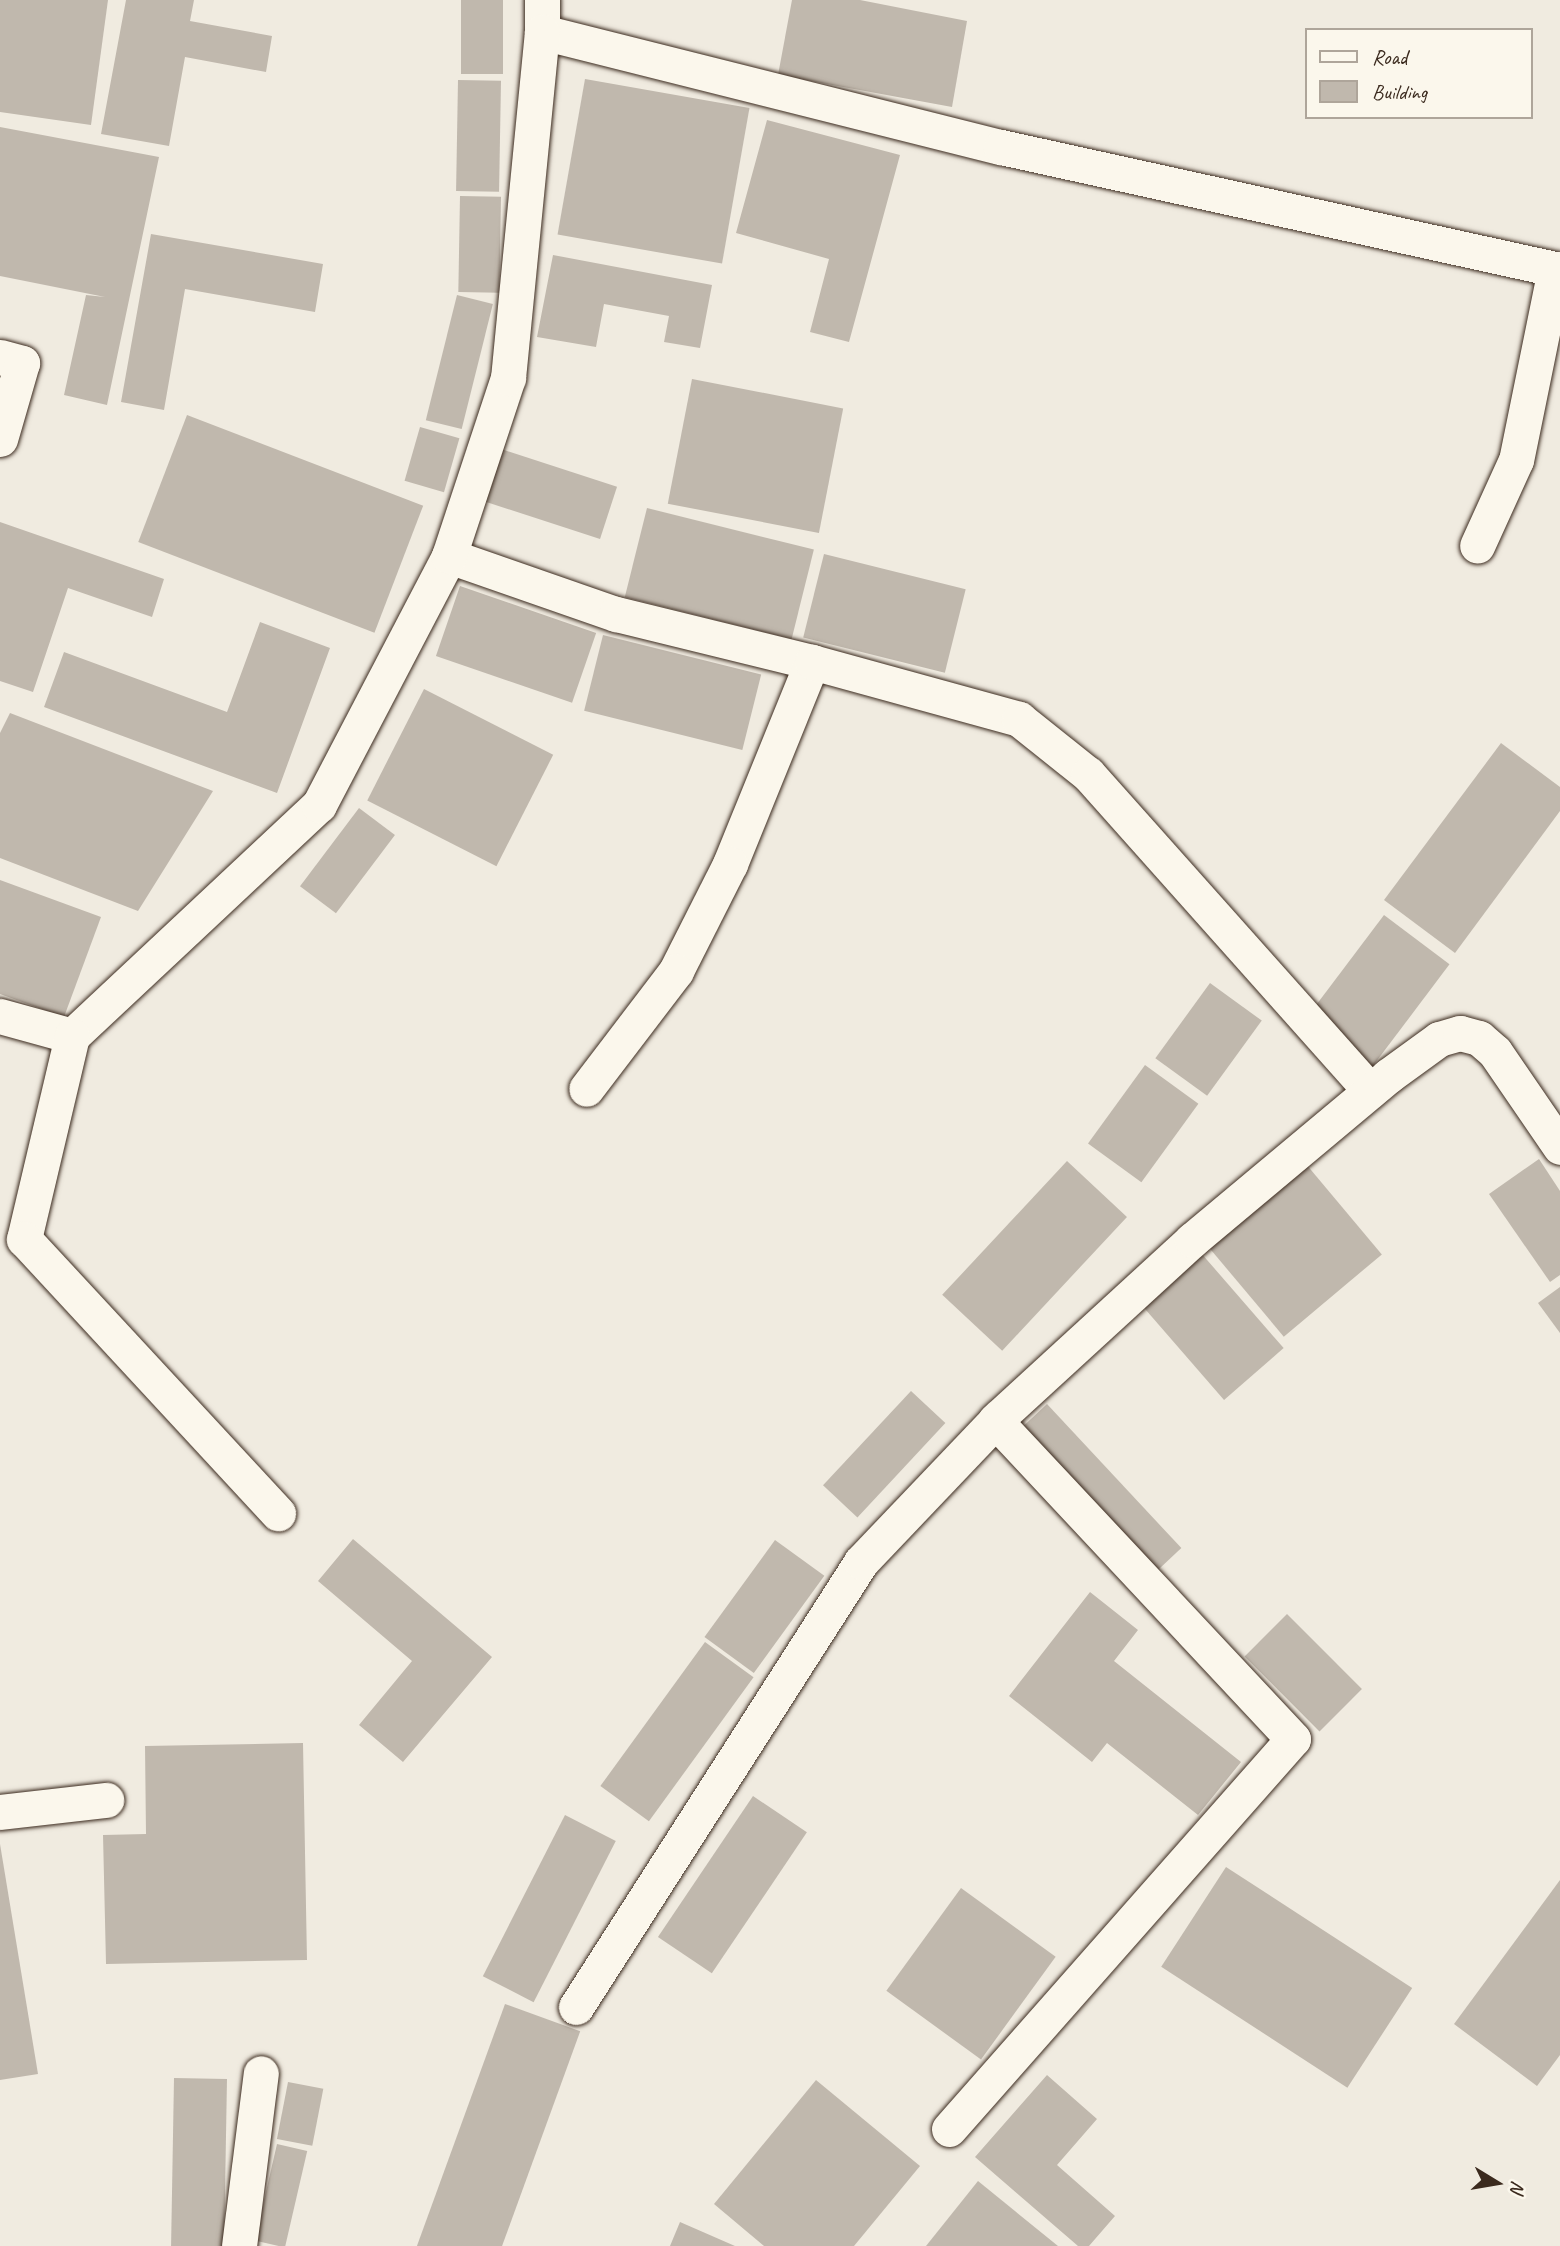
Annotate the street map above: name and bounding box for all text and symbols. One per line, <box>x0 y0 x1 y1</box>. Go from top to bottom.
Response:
legend <box>1304 28 1532 119</box>
text: Road <box>1372 44 1407 70</box>
text: Building <box>1372 79 1427 105</box>
north arrow <box>1462 2148 1532 2218</box>
text: N <box>1505 2179 1531 2195</box>

